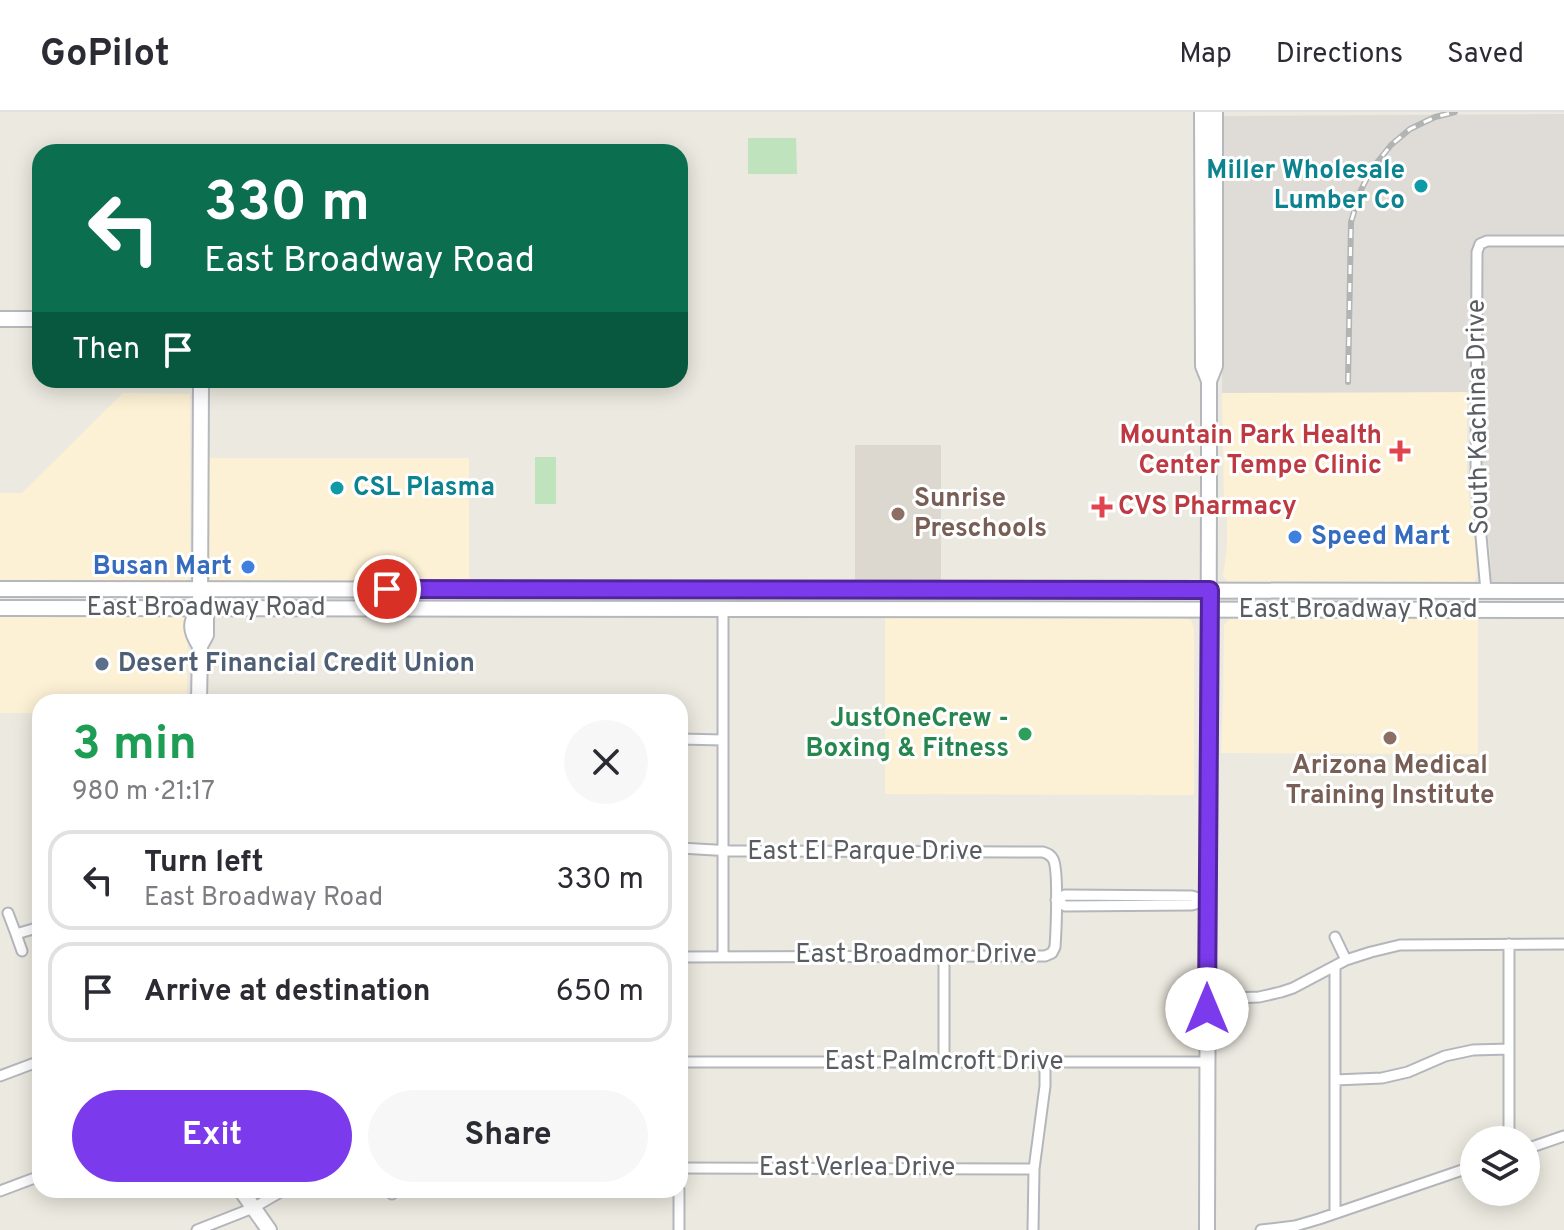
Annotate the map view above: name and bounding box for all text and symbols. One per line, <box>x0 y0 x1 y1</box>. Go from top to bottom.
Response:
text: GoPilot <box>40 31 170 80</box>
text: Map <box>1179 37 1232 73</box>
text: Directions <box>1276 37 1403 73</box>
text: Saved <box>1447 37 1524 73</box>
place label: Miller Wholesale Lumber Co <box>1206 155 1405 218</box>
text: 330 m <box>204 170 370 240</box>
icon: left <box>72 176 176 280</box>
marker: Miller Wholesale Lumber Co <box>1412 177 1430 195</box>
text: East Broadway Road <box>204 239 535 285</box>
street label: South Kachina Drive <box>1460 299 1498 535</box>
icon: arrive <box>156 328 200 372</box>
text: Then <box>72 332 140 369</box>
place label: Mountain Park Health Center Tempe Clinic <box>1119 420 1382 483</box>
marker: Mountain Park Health Center Tempe Clinic <box>1389 440 1411 462</box>
place label: CSL Plasma <box>353 472 495 505</box>
marker: CSL Plasma <box>328 479 346 497</box>
place label: Sunrise Preschools <box>914 483 1047 546</box>
place label: CVS Pharmacy <box>1118 491 1297 524</box>
marker: CVS Pharmacy <box>1093 498 1111 516</box>
marker: Sunrise Preschools <box>889 505 907 523</box>
place label: Speed Mart <box>1311 521 1450 554</box>
marker: Speed Mart <box>1286 528 1304 546</box>
place label: Busan Mart <box>93 551 232 584</box>
pin <box>353 555 421 623</box>
marker: Busan Mart <box>239 558 257 576</box>
icon: arrive <box>365 567 409 611</box>
street label: East Broadway Road <box>86 592 326 625</box>
street label: East Broadway Road <box>1238 594 1478 627</box>
place label: Desert Financial Credit Union <box>118 648 475 681</box>
marker: Desert Financial Credit Union <box>93 655 111 673</box>
place label: JustOneCrew - Boxing & Fitness <box>806 703 1009 766</box>
text: 3 min <box>72 716 197 776</box>
button: close <box>564 720 648 804</box>
marker: JustOneCrew - Boxing & Fitness <box>1016 725 1034 743</box>
marker: Arizona Medical Training Institute <box>1381 729 1399 747</box>
place label: Arizona Medical Training Institute <box>1285 750 1495 813</box>
text: 980 m · 21:17 <box>72 776 215 809</box>
street label: East El Parque Drive <box>747 836 983 869</box>
text: Turn left <box>144 845 264 882</box>
icon: left <box>76 858 120 902</box>
text: 330 m <box>556 862 644 899</box>
text: East Broadway Road <box>144 882 383 915</box>
street label: East Broadmor Drive <box>795 939 1037 972</box>
position arrow <box>1165 967 1249 1051</box>
icon: arrive <box>76 970 120 1014</box>
text: Arrive at destination <box>144 974 430 1011</box>
text: 650 m <box>556 974 644 1011</box>
street label: East Palmcroft Drive <box>825 1046 1063 1079</box>
button: Exit <box>72 1090 352 1182</box>
button: Share <box>368 1090 648 1182</box>
map controls <box>1460 1126 1540 1206</box>
button: layers <box>1460 1126 1540 1206</box>
street label: East Verlea Drive <box>759 1152 955 1185</box>

